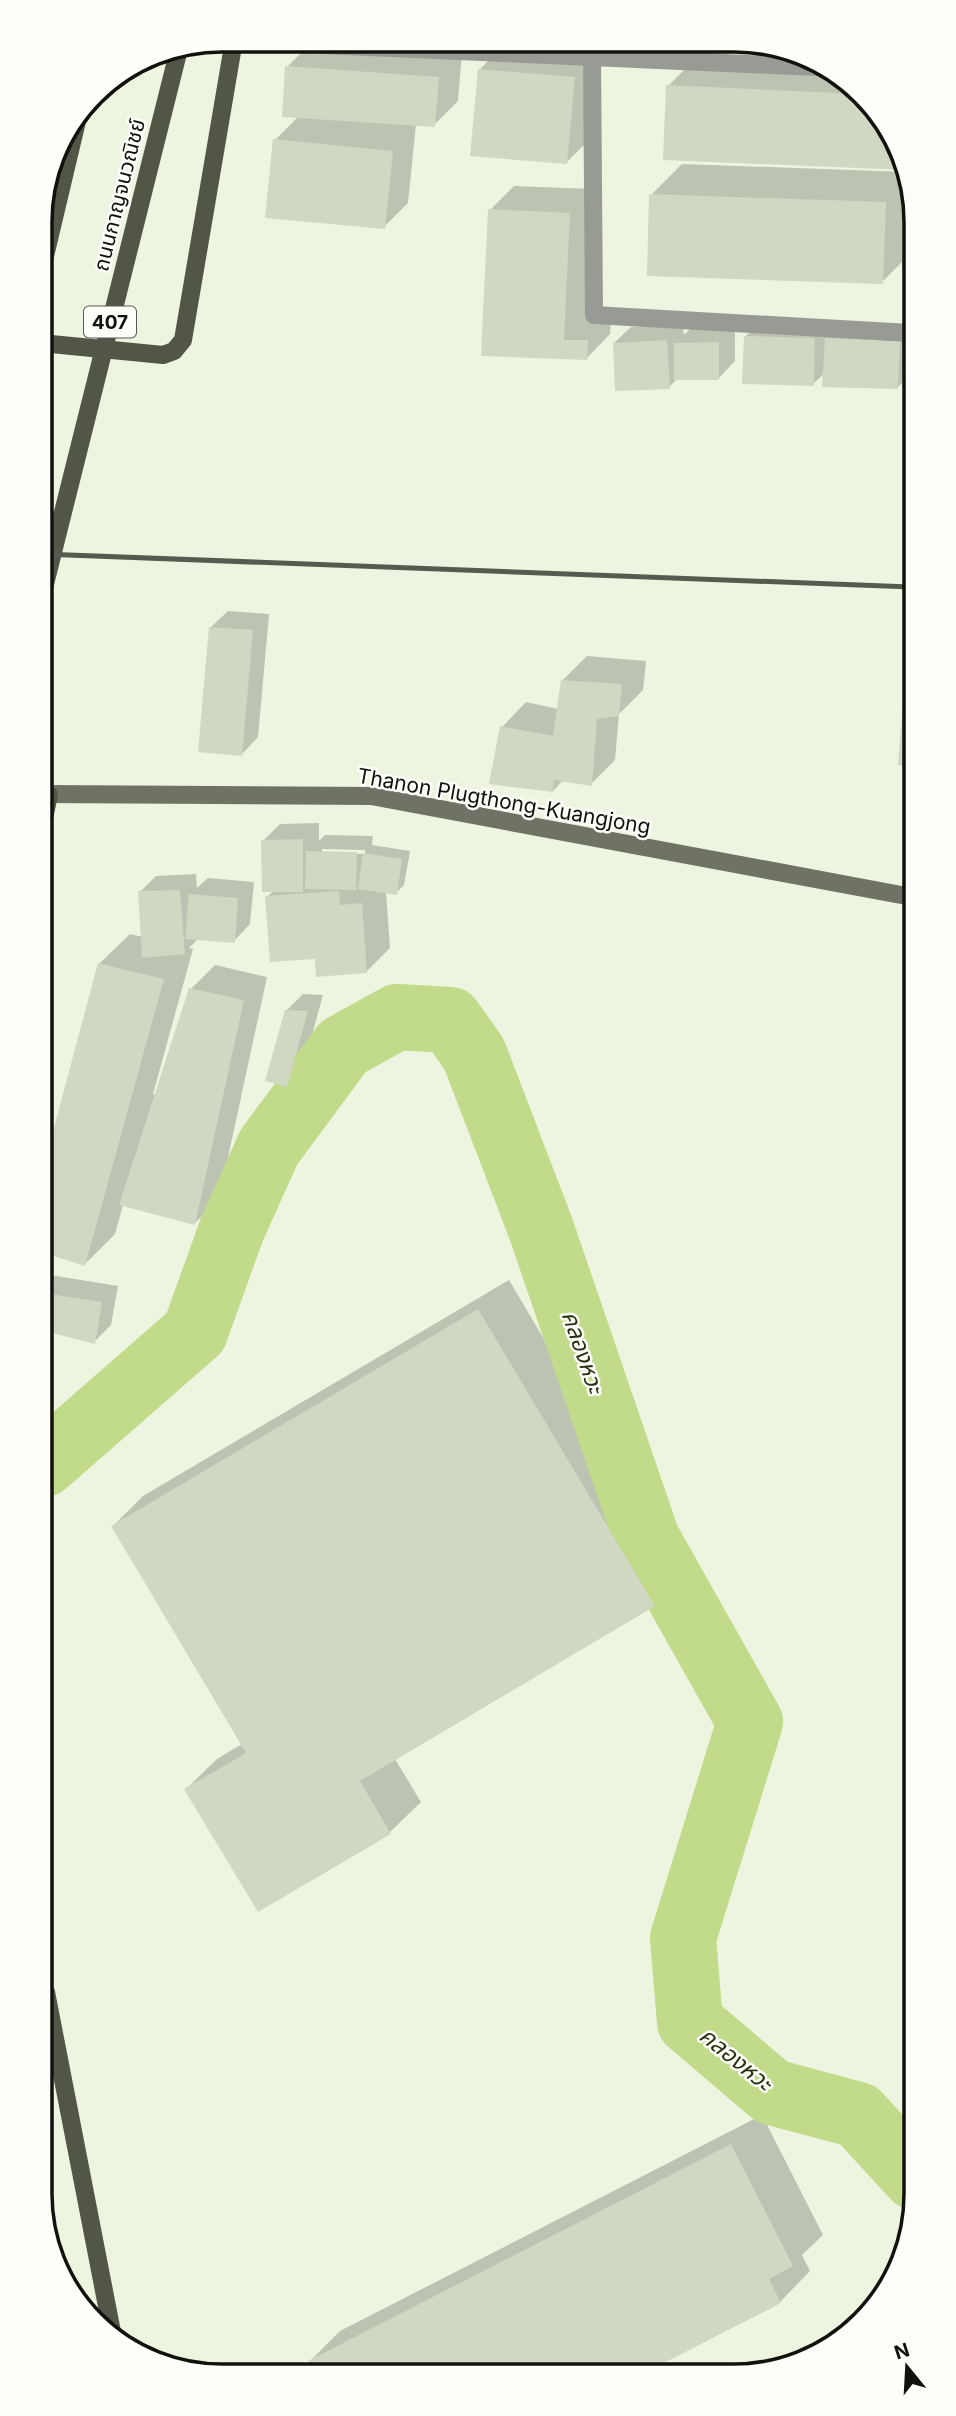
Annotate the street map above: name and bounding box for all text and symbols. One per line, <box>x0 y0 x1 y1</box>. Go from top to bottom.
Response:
street label: ถนนกาญจนวณิชย์ <box>88 116 150 274</box>
road number: 407 <box>84 306 136 338</box>
street label: Thanon Plugthong-Kuangjong <box>355 763 653 839</box>
water label: คลองหวะ <box>556 1307 611 1399</box>
water label: คลองหวะ <box>694 2021 780 2098</box>
north arrow <box>872 2332 942 2402</box>
text: N <box>891 2338 912 2364</box>

